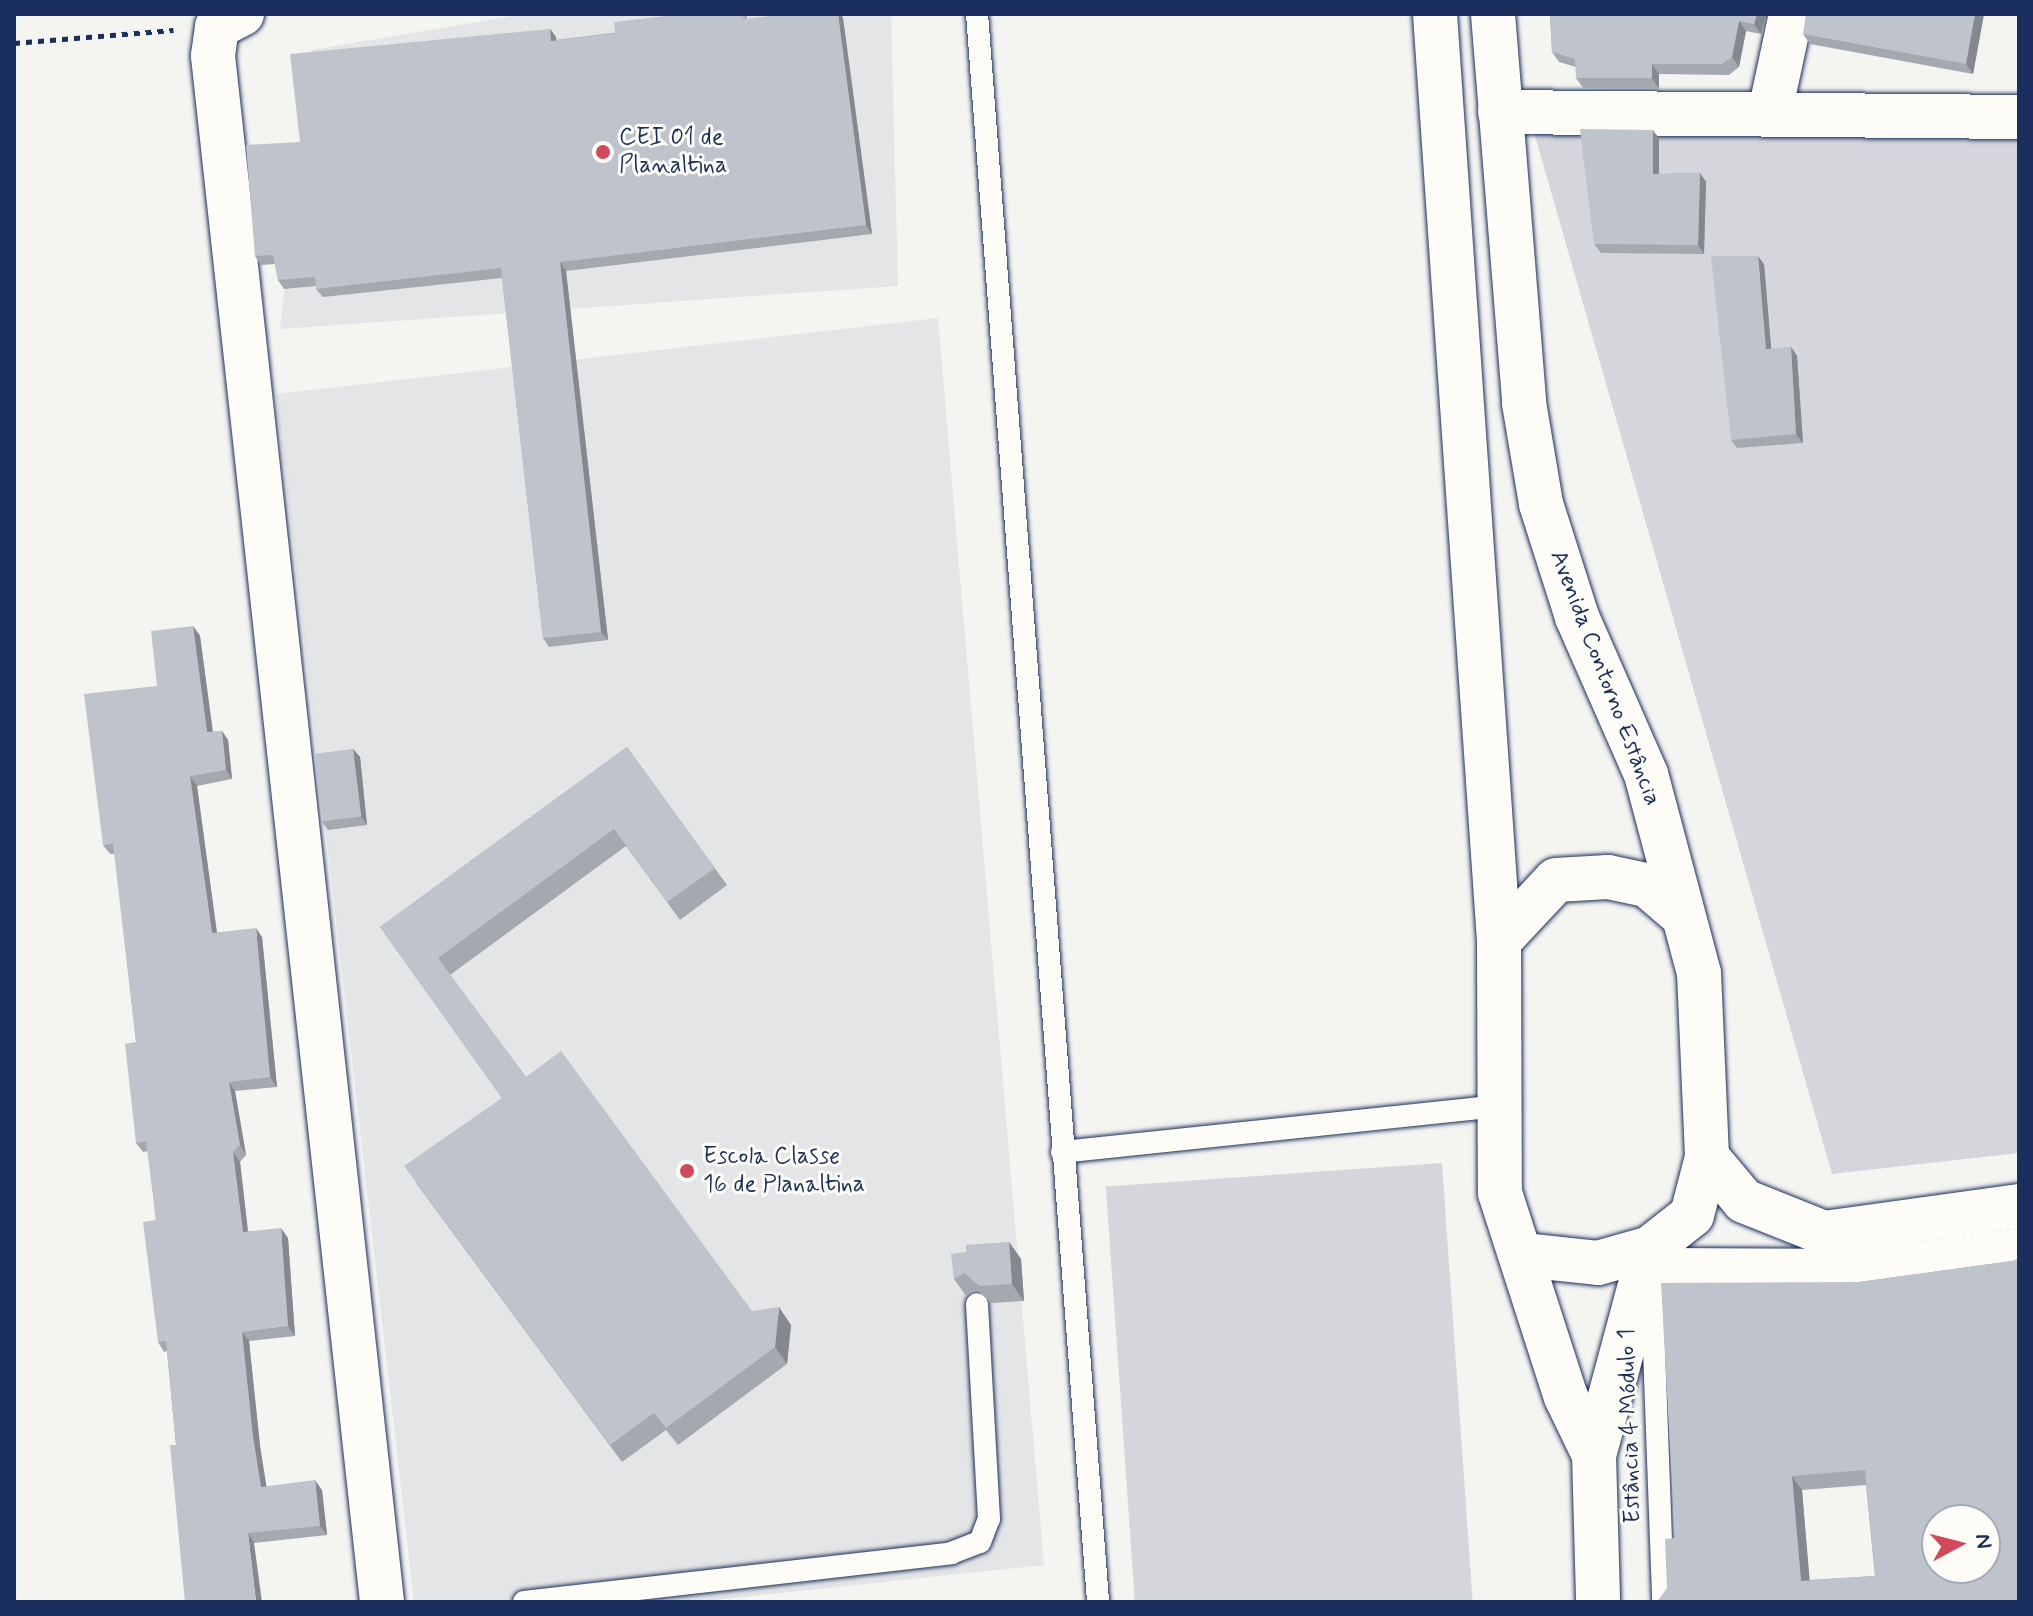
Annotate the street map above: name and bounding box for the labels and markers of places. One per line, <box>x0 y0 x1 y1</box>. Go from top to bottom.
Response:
place label: CEI 01 de Planaltina <box>619 124 727 180</box>
marker: CEI 01 de Planaltina <box>594 143 612 161</box>
place label: Escola Classe 16 de Planaltina <box>703 1143 871 1199</box>
marker: Escola Classe 16 de Planaltina <box>678 1162 696 1180</box>

